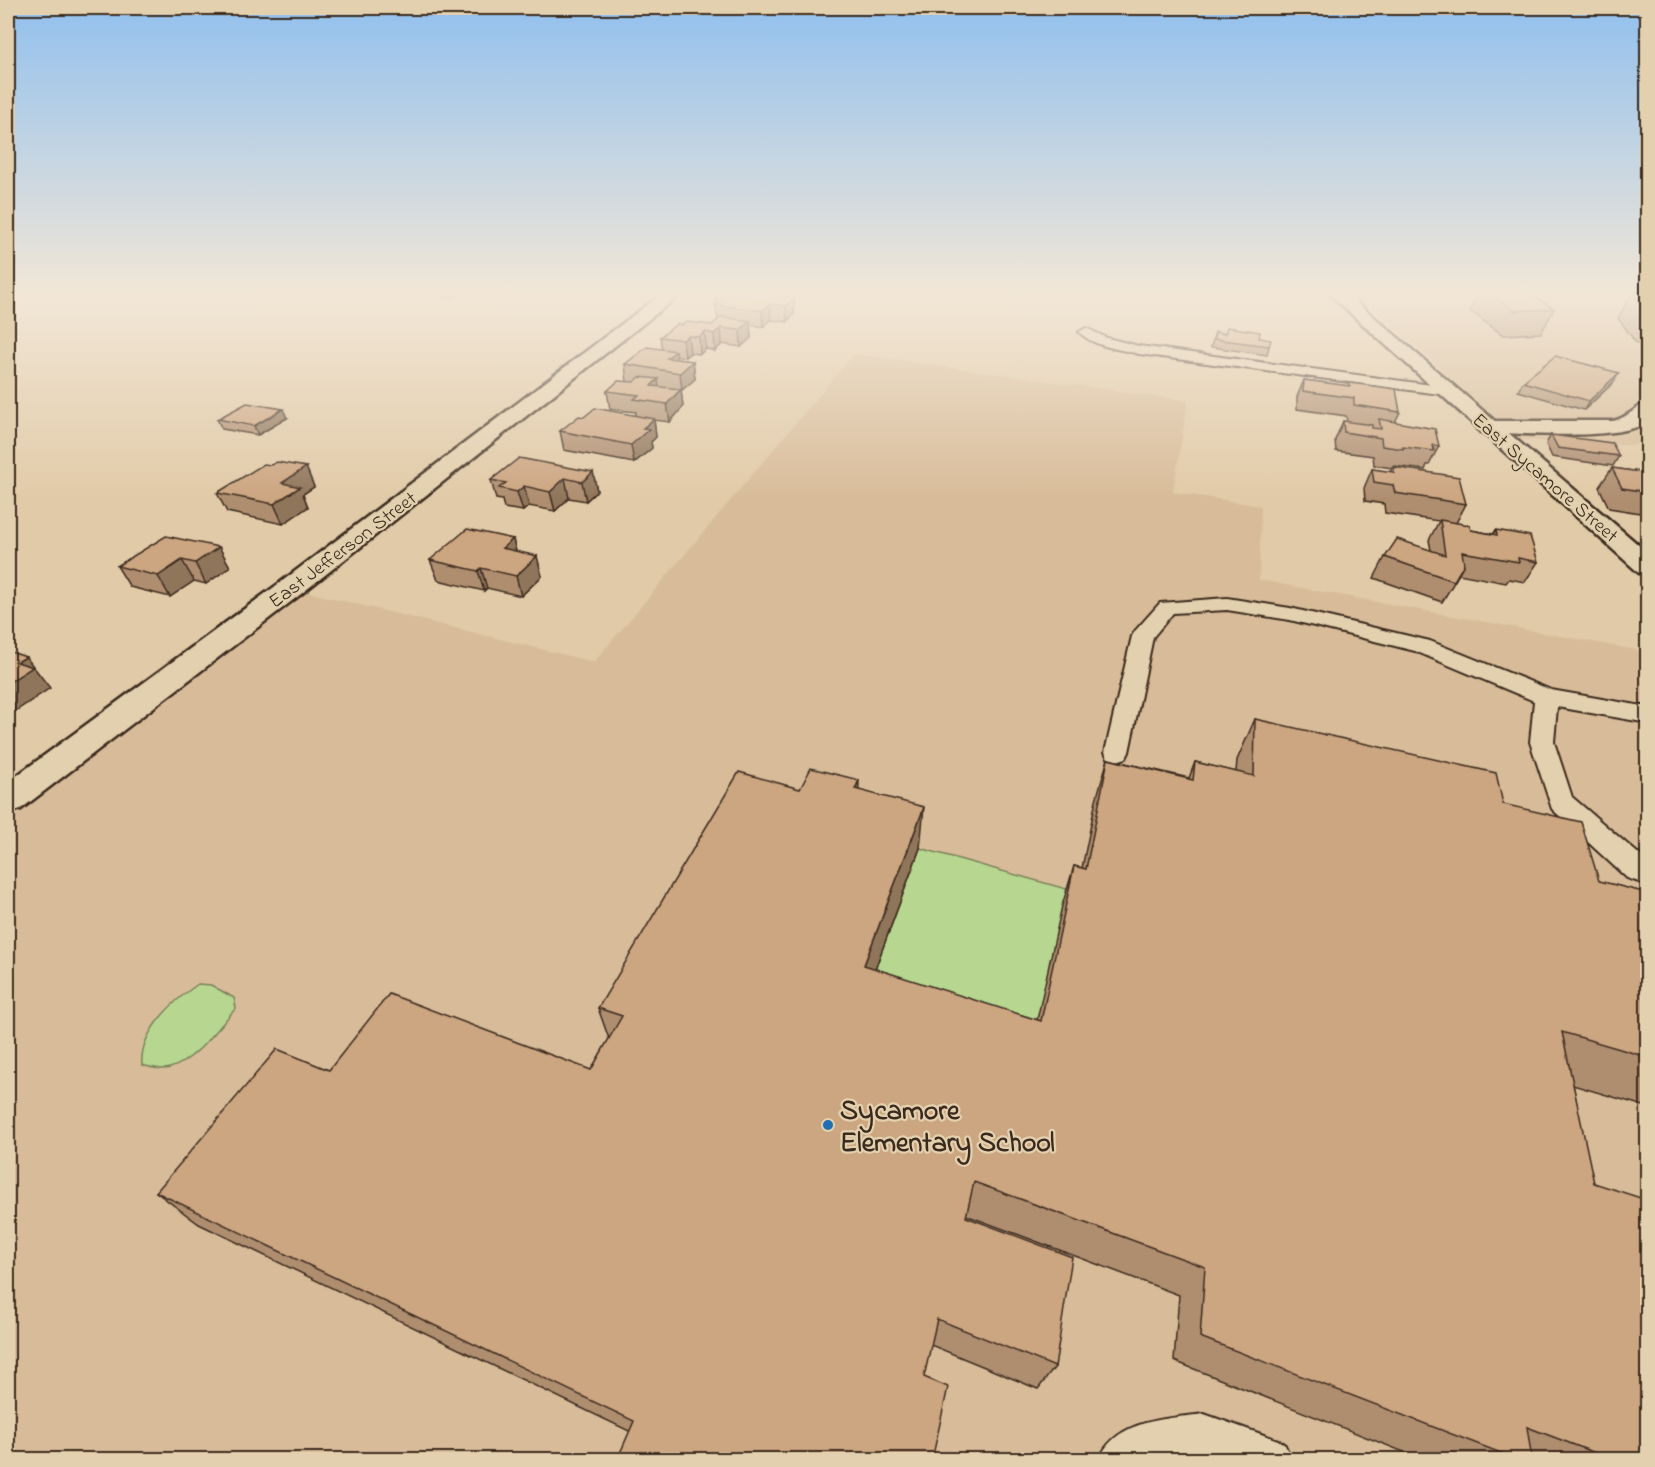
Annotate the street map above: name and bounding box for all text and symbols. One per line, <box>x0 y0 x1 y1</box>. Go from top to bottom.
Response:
street label: East Sycamore Street <box>1465 407 1624 551</box>
street label: East Jefferson Street <box>263 485 424 616</box>
place label: Sycamore Elementary School <box>840 1092 1055 1165</box>
marker: Sycamore Elementary School <box>821 1118 835 1132</box>

